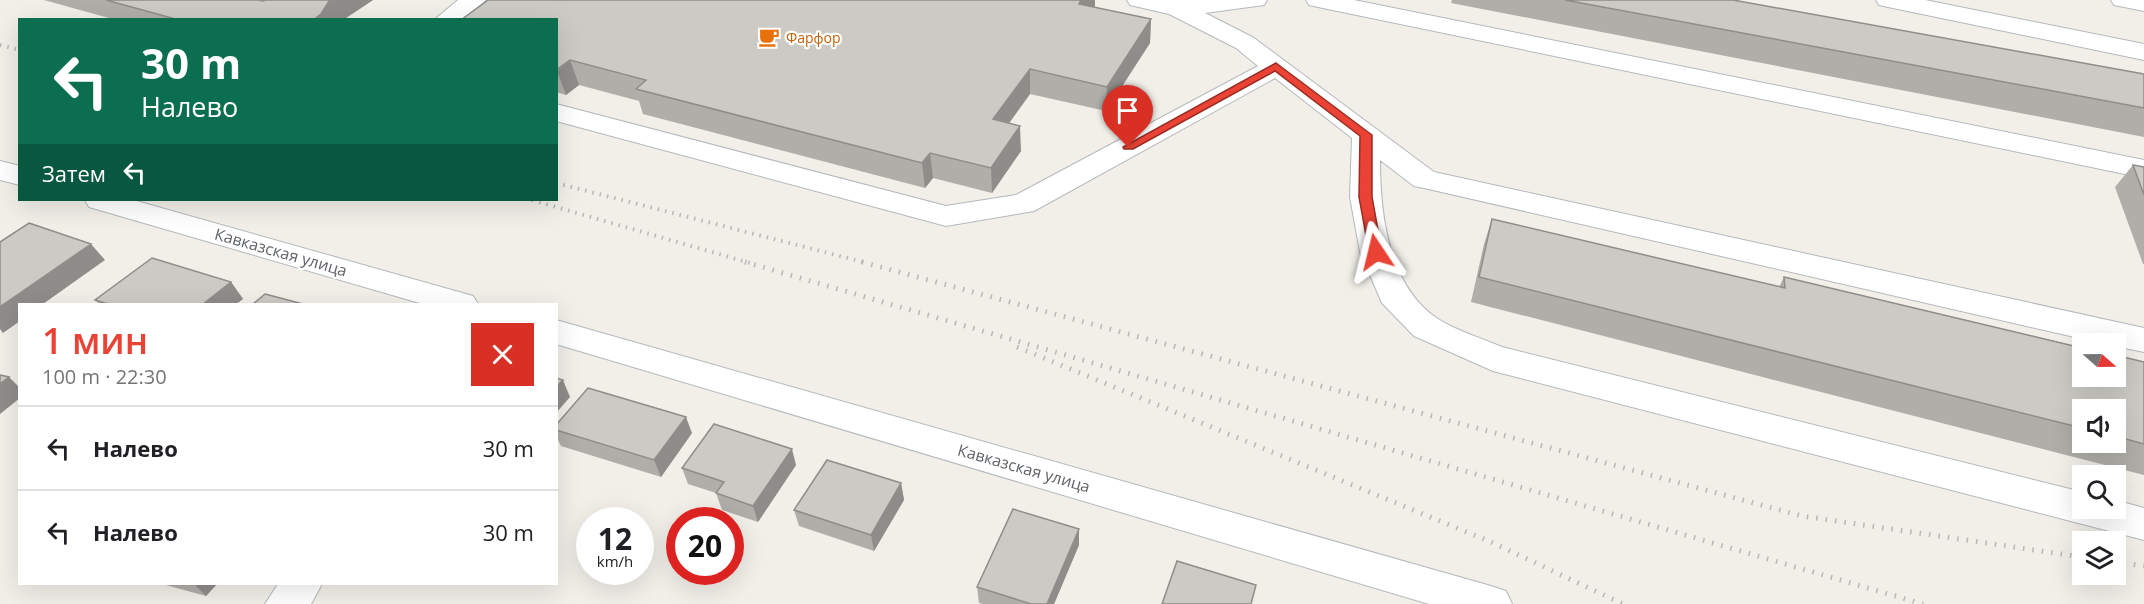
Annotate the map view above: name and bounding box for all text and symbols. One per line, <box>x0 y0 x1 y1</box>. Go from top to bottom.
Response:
cafe icon: Фарфор <box>757 25 781 49</box>
place label: Фарфор <box>786 28 841 47</box>
text: 30 m <box>141 34 241 91</box>
icon: left <box>42 42 120 120</box>
pin <box>1102 85 1153 147</box>
text: Налево <box>141 88 238 125</box>
icon: arrive <box>1111 94 1144 127</box>
icon: left <box>118 156 151 189</box>
text: Затем <box>42 158 106 188</box>
position arrow <box>1344 220 1408 284</box>
street label: Кавказская улица <box>212 223 350 281</box>
text: 1 мин <box>42 316 148 365</box>
button: close <box>471 323 534 386</box>
north arrow <box>2072 333 2126 387</box>
map controls <box>2072 333 2126 585</box>
text: 100 m · 22:30 <box>42 363 167 390</box>
button: sound <box>2072 399 2126 453</box>
icon: left <box>42 432 75 465</box>
text: Налево <box>93 433 178 463</box>
text: 30 m <box>483 433 534 463</box>
street label: Кавказская улица <box>955 439 1093 497</box>
button: search <box>2072 465 2126 519</box>
speed limit sign: 20 <box>666 507 744 585</box>
icon: left <box>42 516 75 549</box>
text: Налево <box>93 517 178 547</box>
text: 30 m <box>483 517 534 547</box>
text: 12 <box>598 518 632 559</box>
button: layers <box>2072 531 2126 585</box>
text: km/h <box>597 551 633 571</box>

